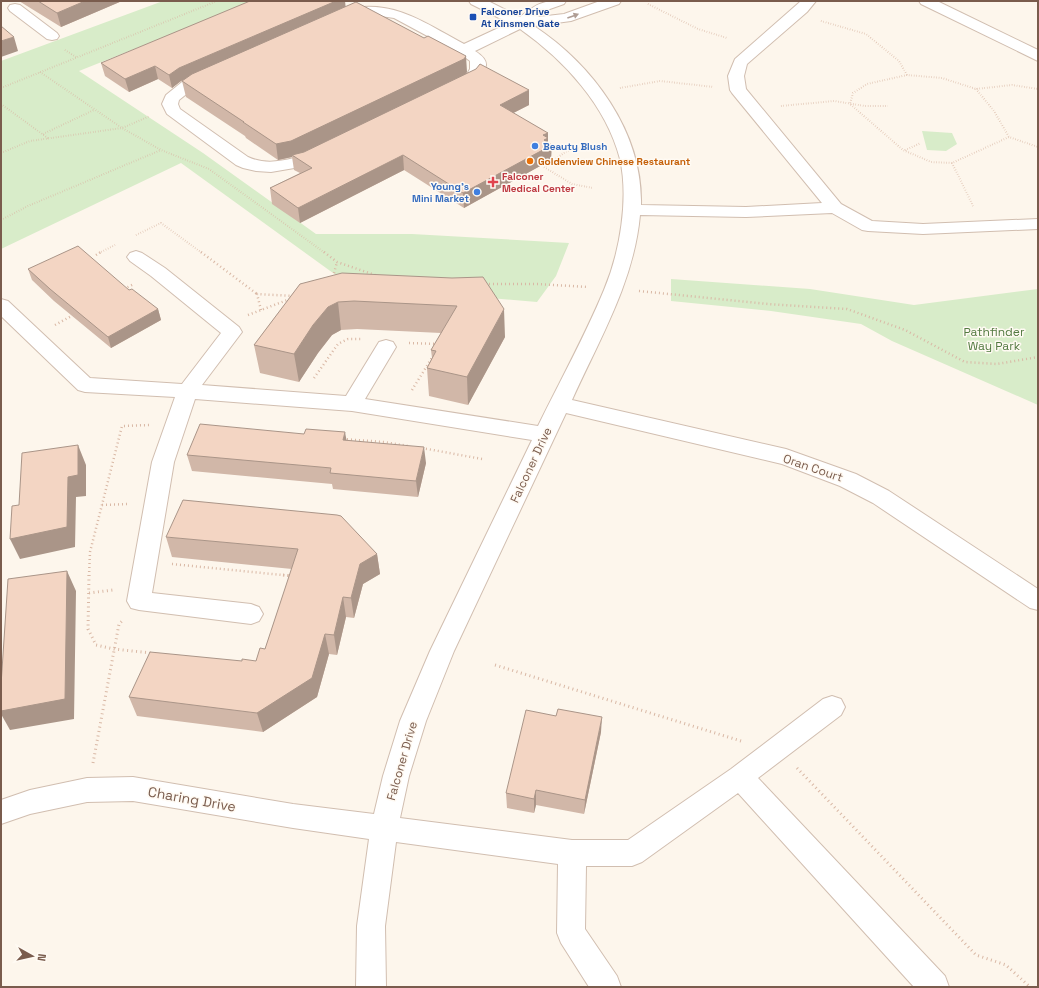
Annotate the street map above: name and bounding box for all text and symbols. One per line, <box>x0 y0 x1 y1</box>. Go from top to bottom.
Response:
place label: Falconer Drive At Kinsmen Gate <box>481 5 560 30</box>
marker: Falconer Drive At Kinsmen Gate <box>468 12 478 22</box>
one-way arrow <box>567 12 579 18</box>
place label: Beauty Blush <box>543 140 607 153</box>
marker: Beauty Blush <box>530 141 540 151</box>
place label: Goldenview Chinese Restaurant <box>538 155 691 168</box>
marker: Goldenview Chinese Restaurant <box>525 156 535 166</box>
place label: Falconer Medical Center <box>502 170 575 195</box>
marker: Falconer Medical Center <box>487 176 499 188</box>
place label: Young's Mini Market <box>412 180 469 205</box>
marker: Young's Mini Market <box>472 187 482 197</box>
park label: Pathfinder Way Park <box>964 324 1025 354</box>
street label: Falconer Drive <box>506 425 556 505</box>
street label: Oran Court <box>781 450 845 486</box>
street label: Falconer Drive <box>383 720 421 802</box>
street label: Charing Drive <box>147 782 237 816</box>
north arrow <box>12 936 52 976</box>
text: N <box>34 953 49 962</box>

